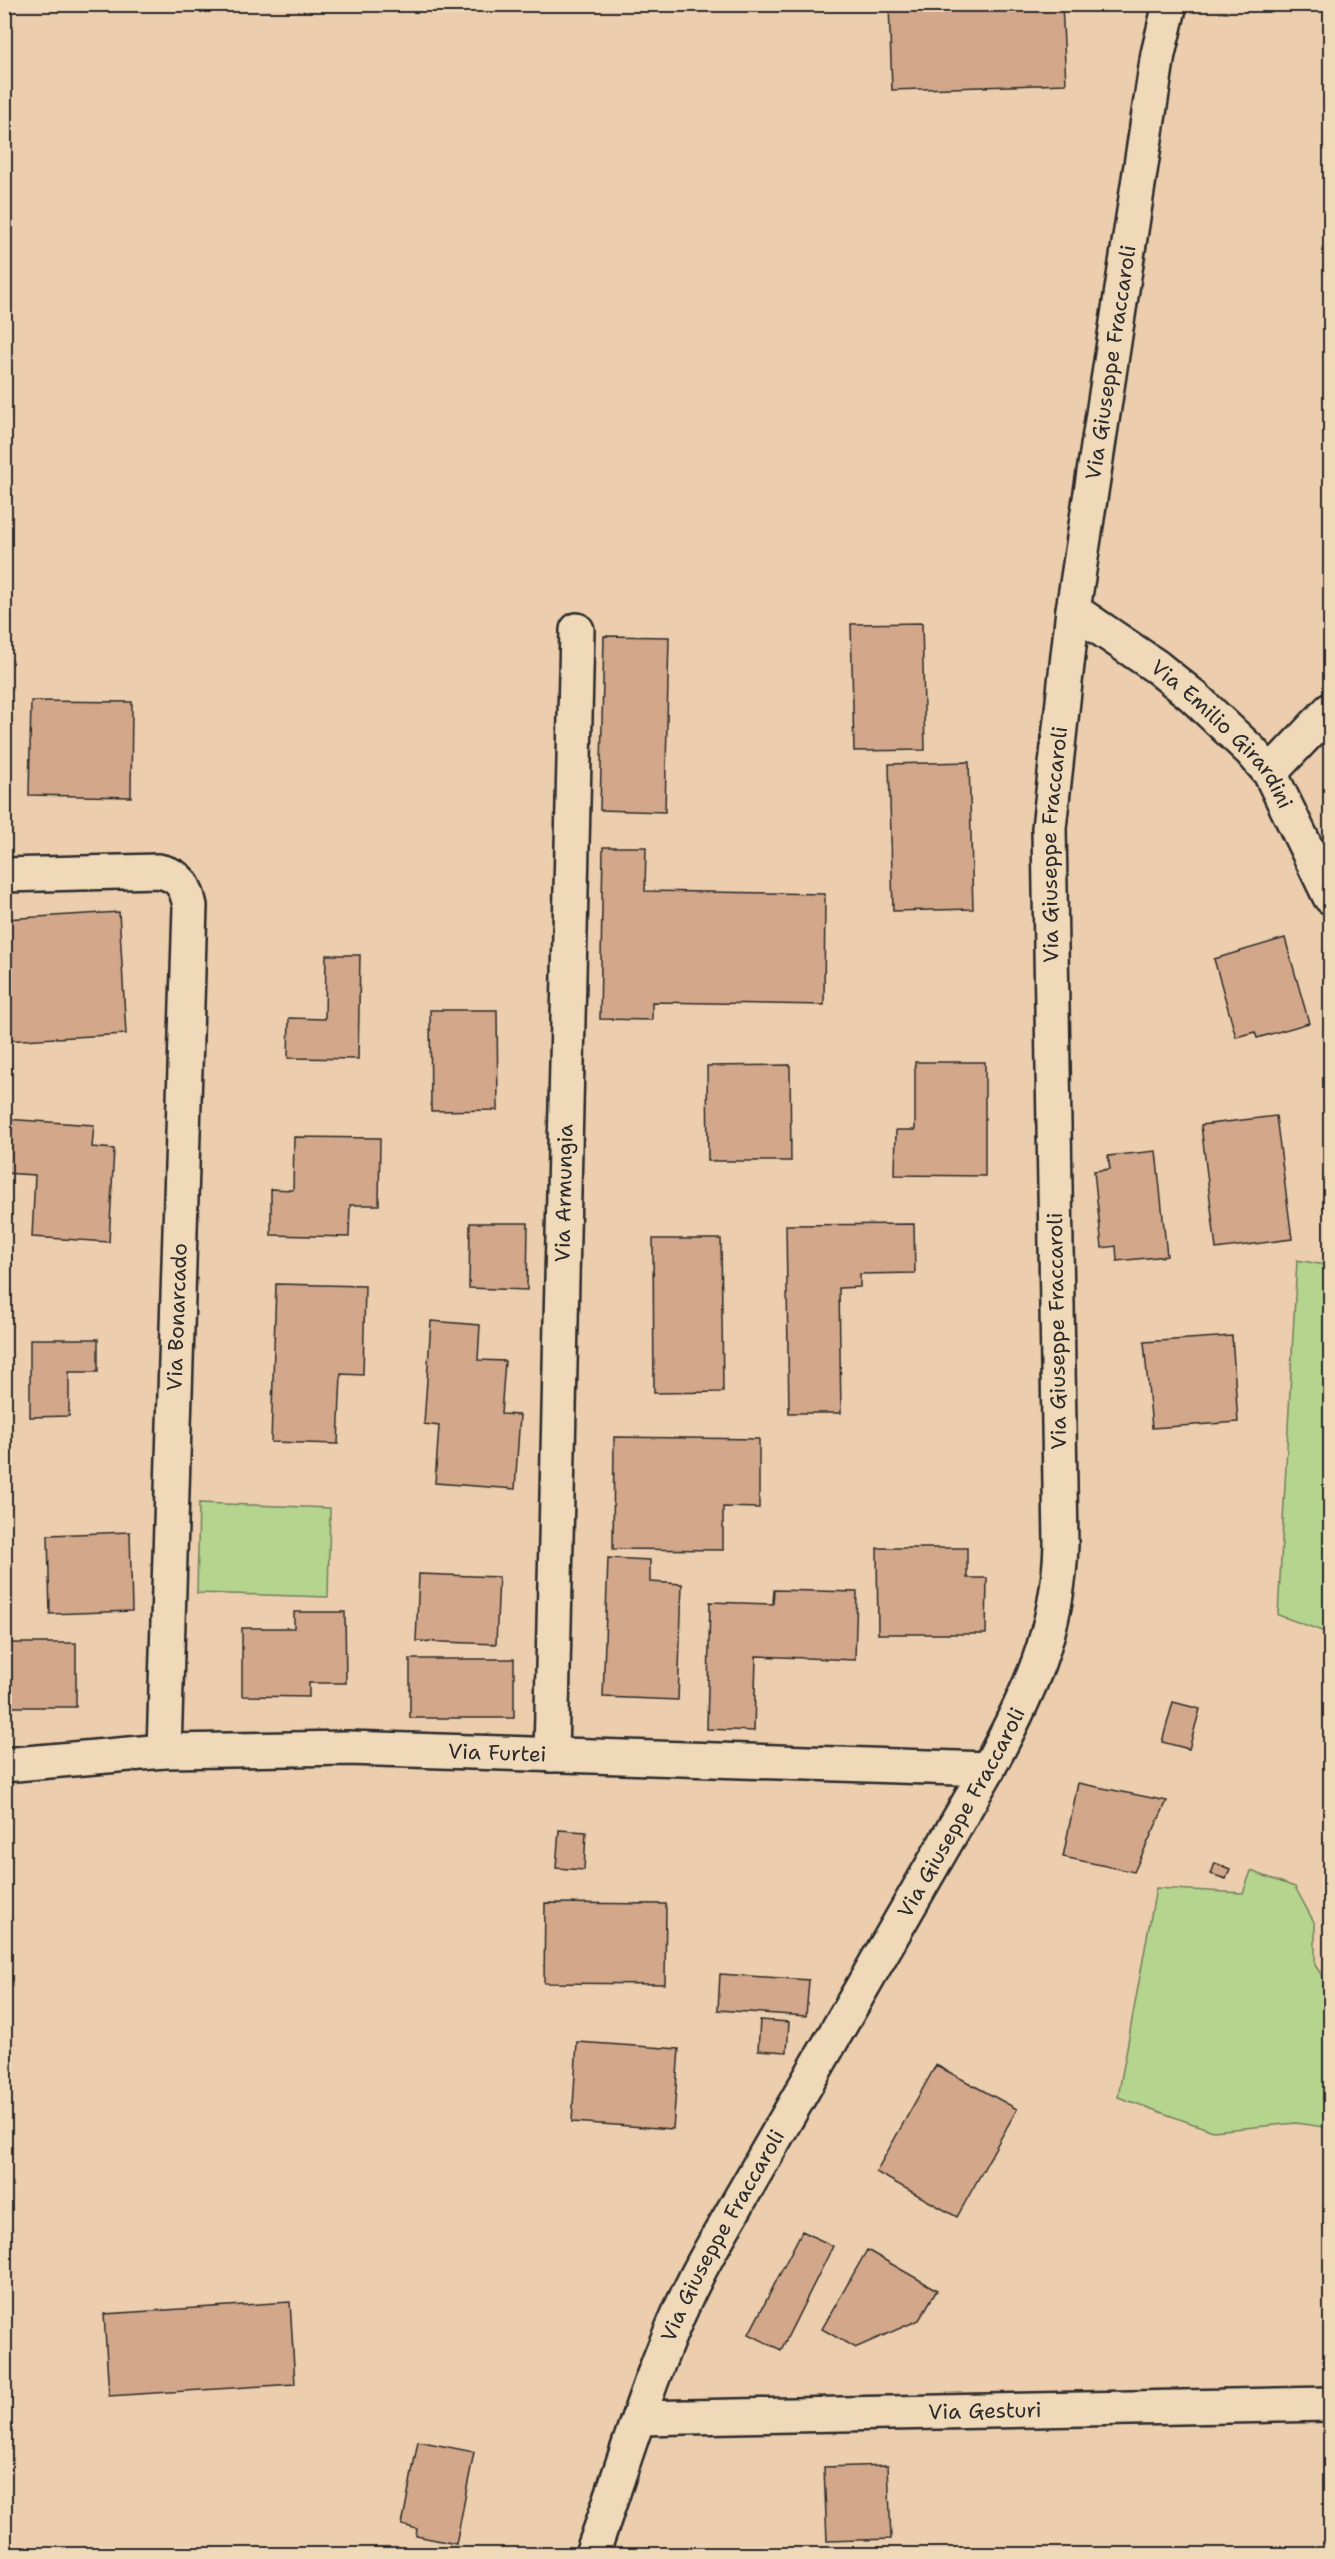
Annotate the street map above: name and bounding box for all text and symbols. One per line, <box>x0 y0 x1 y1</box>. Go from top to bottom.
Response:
street label: Via Giuseppe Fraccaroli <box>1079 243 1143 482</box>
street label: Via Emilio Girardini <box>1145 653 1299 813</box>
street label: Via Giuseppe Fraccaroli <box>1035 725 1074 963</box>
street label: Via Armungia <box>548 1124 580 1263</box>
street label: Via Giuseppe Fraccaroli <box>1041 1212 1073 1450</box>
street label: Via Bonarcado <box>160 1242 194 1392</box>
street label: Via Giuseppe Fraccaroli <box>891 1703 1032 1923</box>
street label: Via Furtei <box>448 1737 547 1769</box>
street label: Via Giuseppe Fraccaroli <box>654 2124 791 2346</box>
street label: Via Gesturi <box>928 2396 1042 2426</box>

